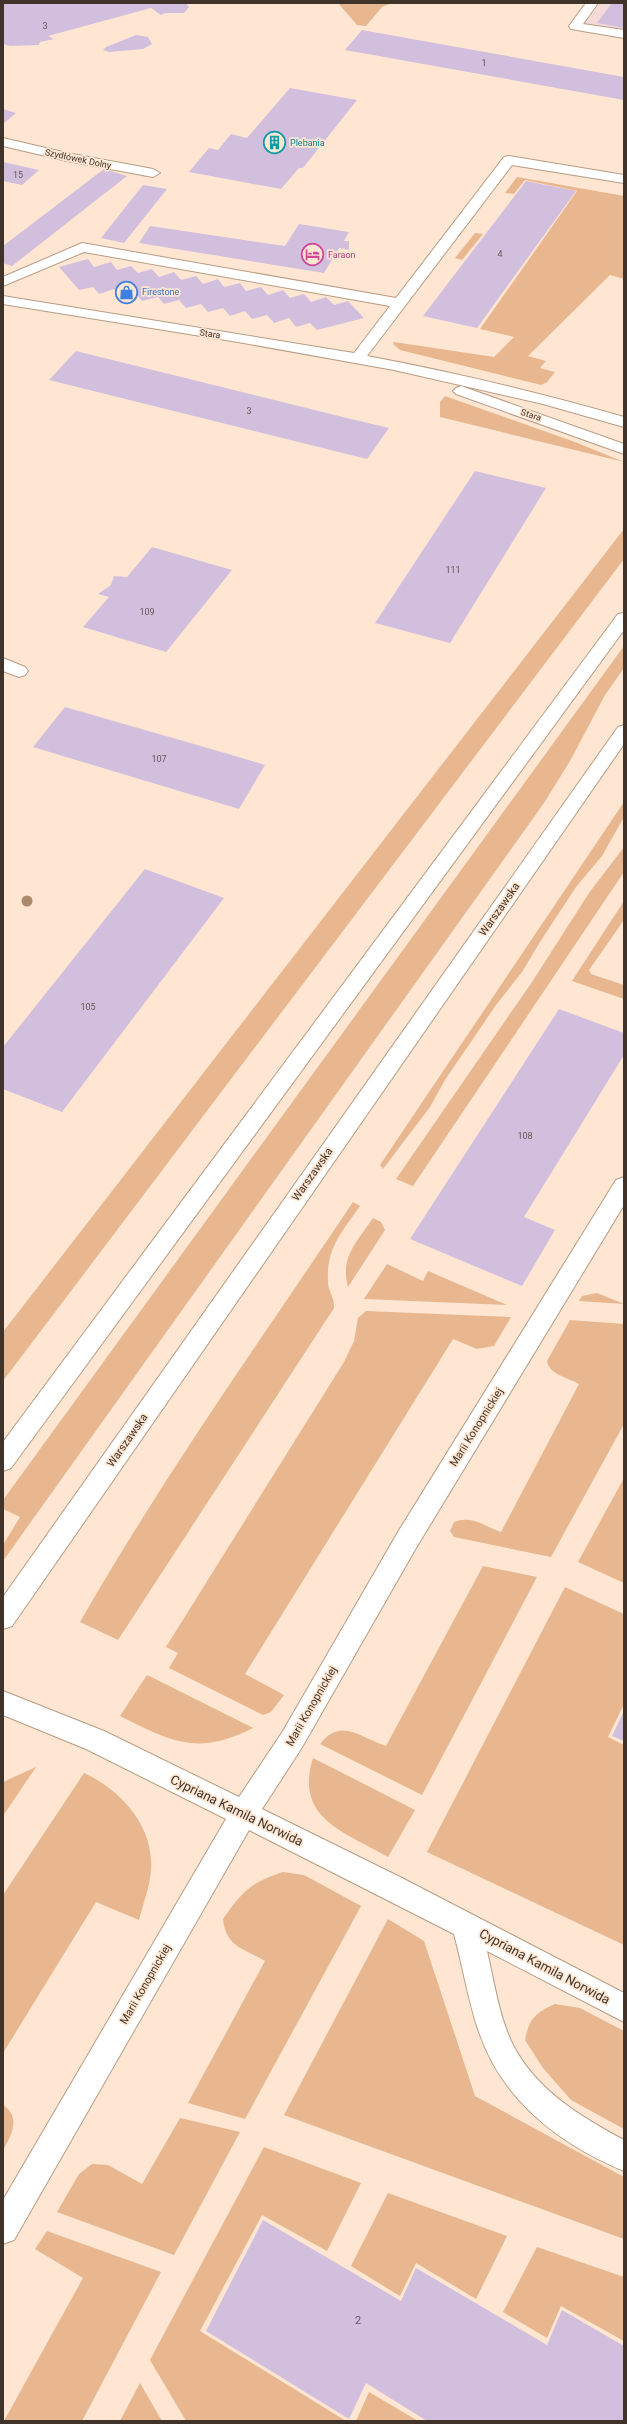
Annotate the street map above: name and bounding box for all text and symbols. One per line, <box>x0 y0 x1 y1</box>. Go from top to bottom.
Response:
house number: 3 <box>42 21 48 31</box>
house number: 1 <box>481 58 487 68</box>
building icon: Plebania <box>261 130 287 156</box>
place label: Plebania <box>290 138 325 148</box>
street label: Szydłówek Dolny <box>44 147 113 171</box>
house number: 15 <box>13 170 23 180</box>
hotel icon: Faraon <box>300 242 326 268</box>
house number: 4 <box>497 249 503 259</box>
place label: Faraon <box>328 250 356 260</box>
shop icon: Firestone <box>113 279 139 305</box>
place label: Firestone <box>142 287 180 297</box>
street label: Stara <box>199 327 221 341</box>
house number: 3 <box>246 406 252 416</box>
street label: Stara <box>519 407 543 423</box>
house number: 111 <box>445 565 461 575</box>
house number: 109 <box>139 607 155 617</box>
house number: 107 <box>151 754 167 764</box>
street label: Warszawska <box>476 880 522 938</box>
house number: 105 <box>80 1002 96 1012</box>
house number: 108 <box>517 1131 533 1141</box>
street label: Warszawska <box>289 1145 335 1203</box>
street label: Marii Konopnickiej <box>447 1386 506 1469</box>
street label: Warszawska <box>104 1411 150 1469</box>
street label: Marii Konopnickiej <box>283 1664 340 1749</box>
street label: Cypriana Kamila Norwida <box>168 1772 306 1849</box>
street label: Cypriana Kamila Norwida <box>477 1926 613 2007</box>
street label: Marii Konopnickiej <box>117 1942 174 2027</box>
house number: 2 <box>355 2314 361 2327</box>

